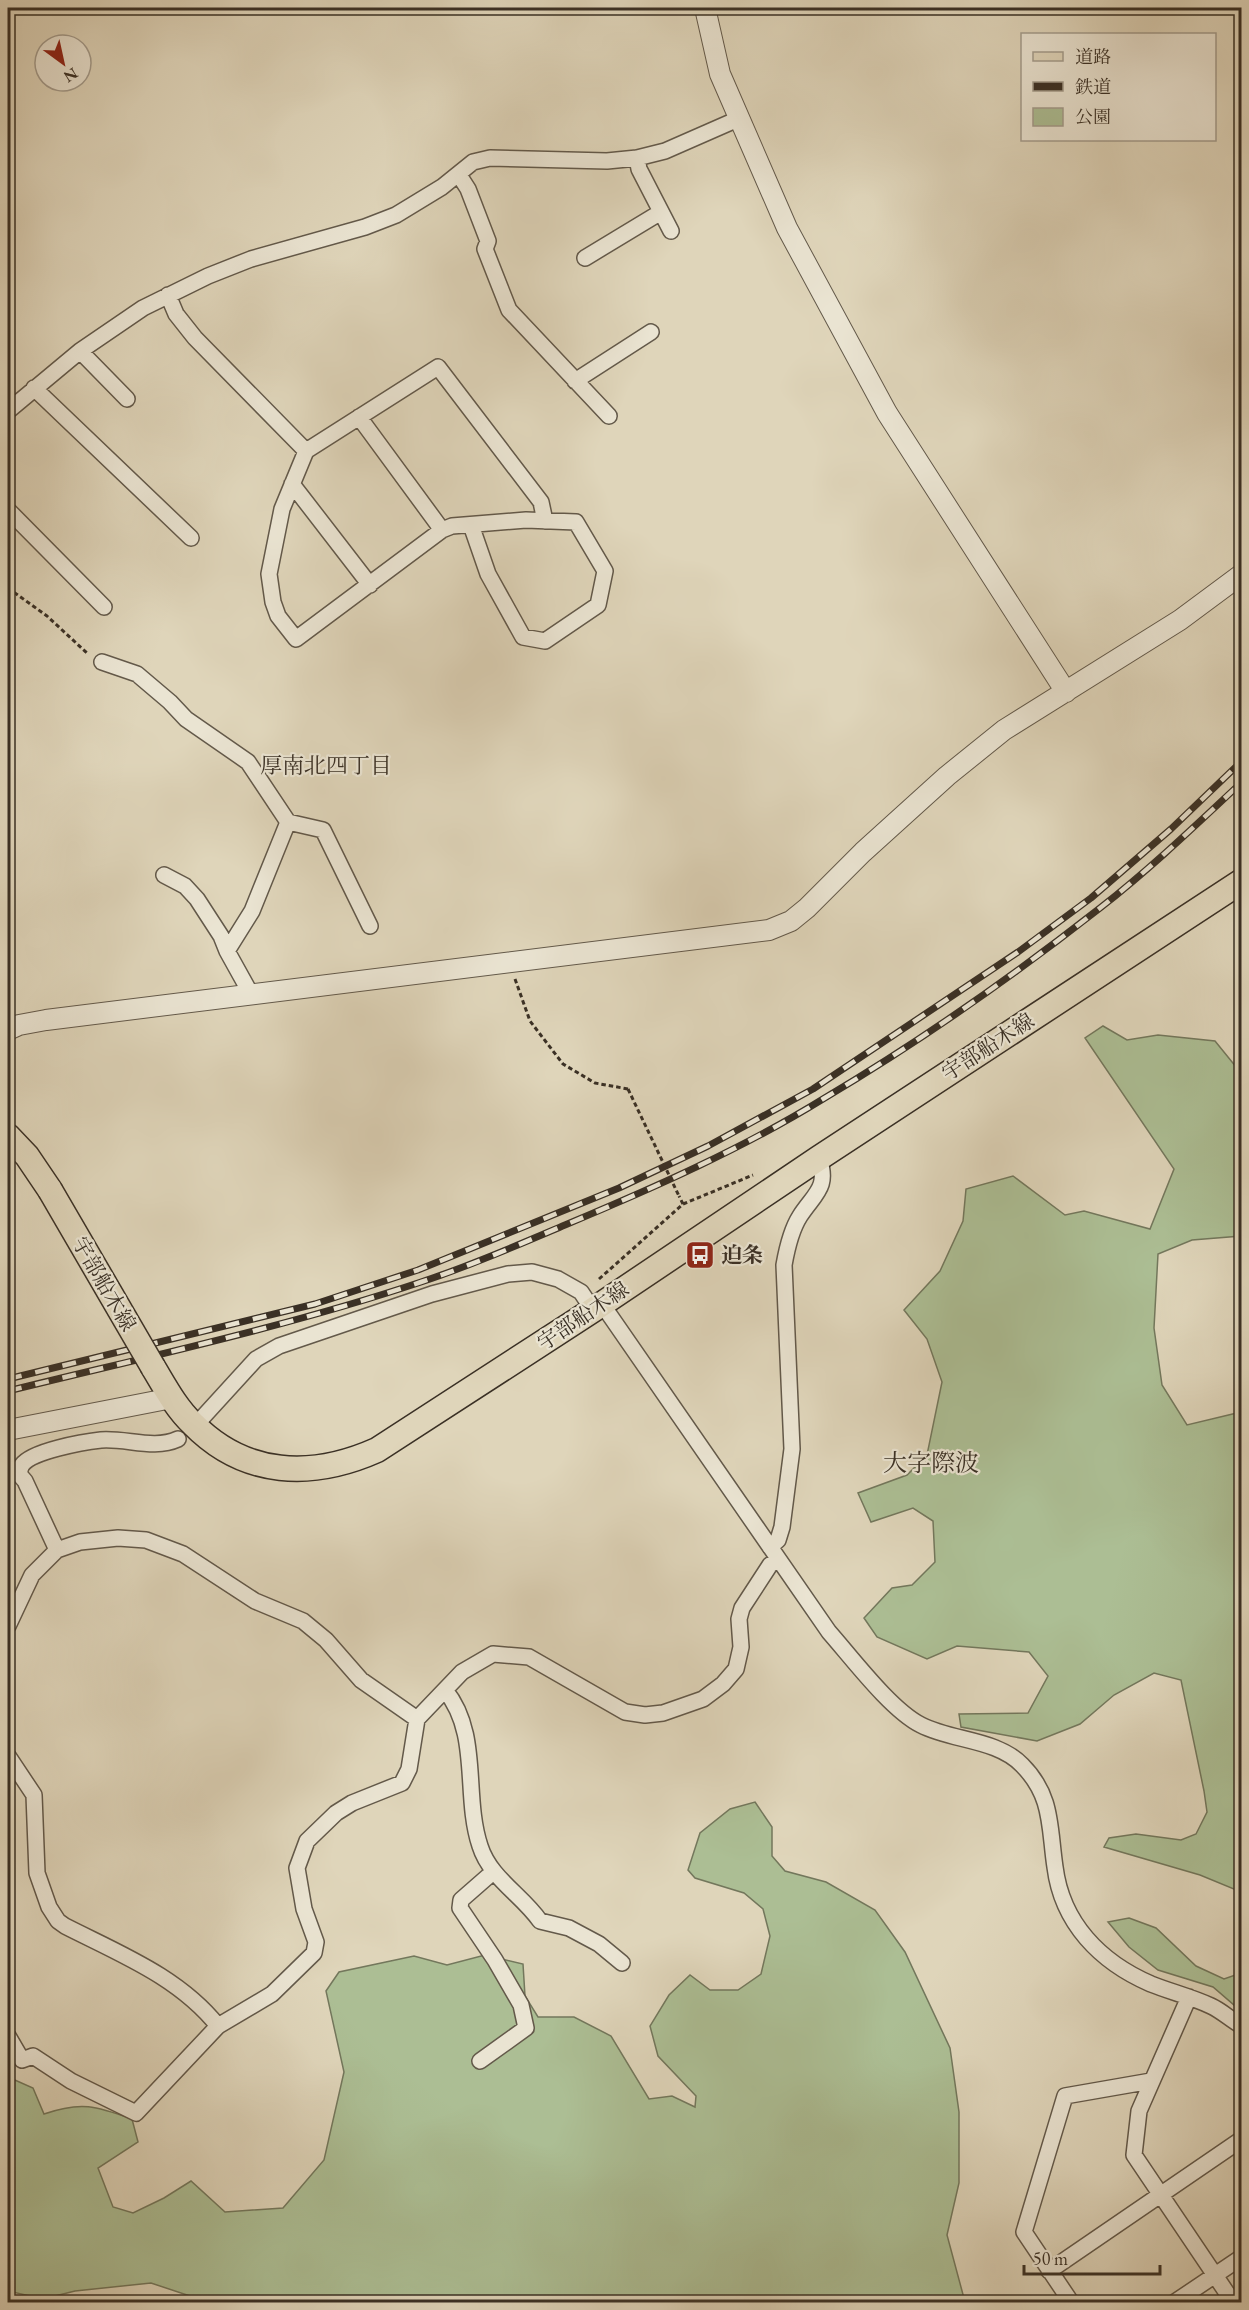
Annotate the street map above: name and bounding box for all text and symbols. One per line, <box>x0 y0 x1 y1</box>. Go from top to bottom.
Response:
north arrow <box>33 33 93 93</box>
legend <box>1021 33 1216 141</box>
text: 道路 <box>1075 45 1111 68</box>
text: N <box>60 63 82 88</box>
text: 鉄道 <box>1075 75 1111 98</box>
text: 公園 <box>1075 105 1111 128</box>
district label: 厚南北四丁目 <box>260 751 392 780</box>
street label: 宇部船木線 <box>936 1007 1039 1086</box>
street label: 宇部船木線 <box>66 1232 142 1336</box>
bus stop icon: 迫条 <box>684 1239 716 1271</box>
place label: 迫条 <box>721 1241 763 1268</box>
street label: 宇部船木線 <box>532 1275 634 1356</box>
district label: 大字際波 <box>883 1447 979 1478</box>
scale bar <box>1024 2238 1160 2276</box>
text: 50 m <box>1033 2247 1068 2270</box>

